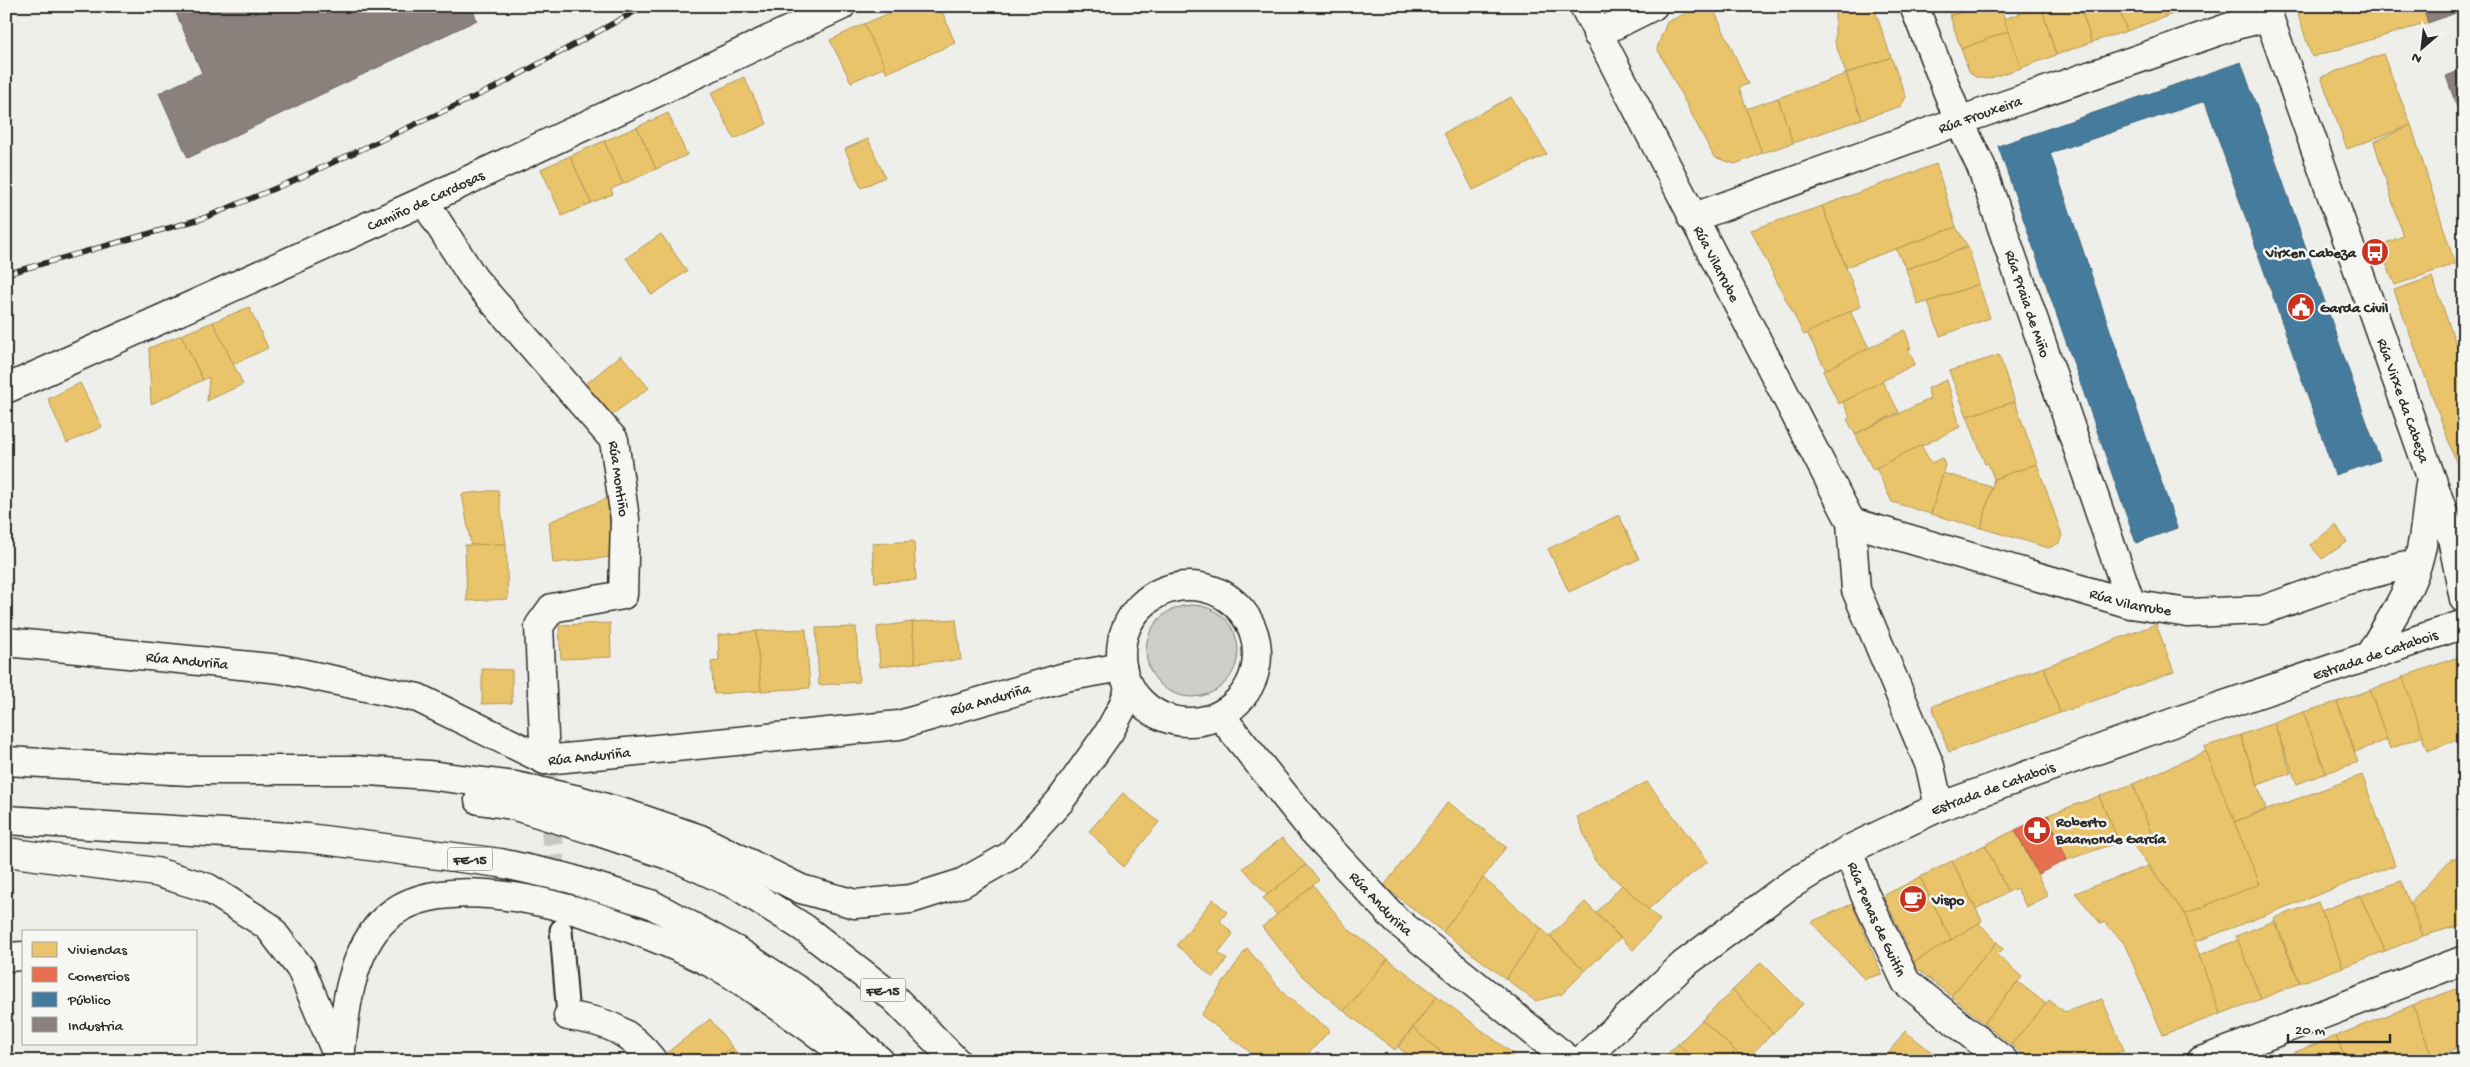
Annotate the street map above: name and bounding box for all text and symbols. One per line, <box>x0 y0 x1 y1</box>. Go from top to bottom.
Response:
north arrow <box>2398 22 2448 72</box>
text: N <box>2409 48 2425 67</box>
street label: Rúa Frouxeira <box>1936 93 2025 139</box>
street label: Camiño de Cardosas <box>365 167 488 236</box>
street label: Rúa Vilarrube <box>1688 223 1743 306</box>
bus stop icon: Virxen Cabeza <box>2360 237 2390 267</box>
place label: Virxen Cabeza <box>2265 245 2357 263</box>
street label: Rúa Praia de Miño <box>1999 248 2053 361</box>
public building icon: Garda Civil <box>2286 292 2316 322</box>
place label: Garda Civil <box>2320 300 2389 318</box>
street label: Rúa Virxe da Cabeza <box>2372 336 2432 466</box>
street label: Rúa Montiño <box>603 440 632 518</box>
street label: Rúa Vilarrube <box>2087 585 2173 621</box>
street label: Estrada de Catabois <box>2311 626 2441 686</box>
street label: Rúa Anduriña <box>145 649 230 675</box>
street label: Rúa Anduriña <box>948 680 1033 721</box>
street label: Rúa Anduriña <box>547 745 632 771</box>
street label: Estrada de Catabois <box>1928 759 2058 821</box>
place label: Roberto Baamonde García <box>2055 814 2166 849</box>
pharmacy icon: Roberto Baamonde García <box>2022 815 2052 845</box>
road number: FE-15 <box>448 848 492 871</box>
street label: Rúa Penas de Guitín <box>1842 860 1909 980</box>
street label: Rúa Anduriña <box>1345 869 1416 941</box>
cafe icon: Vispo <box>1898 884 1928 914</box>
place label: Vispo <box>1931 892 1964 910</box>
legend <box>22 930 198 1044</box>
text: Viviendas <box>67 942 127 960</box>
text: Comercios <box>68 968 130 986</box>
road number: FE-15 <box>860 978 906 1002</box>
text: Público <box>67 992 111 1010</box>
scale bar <box>2288 1012 2390 1044</box>
text: Industria <box>68 1018 124 1036</box>
text: 20 m <box>2295 1022 2325 1040</box>

